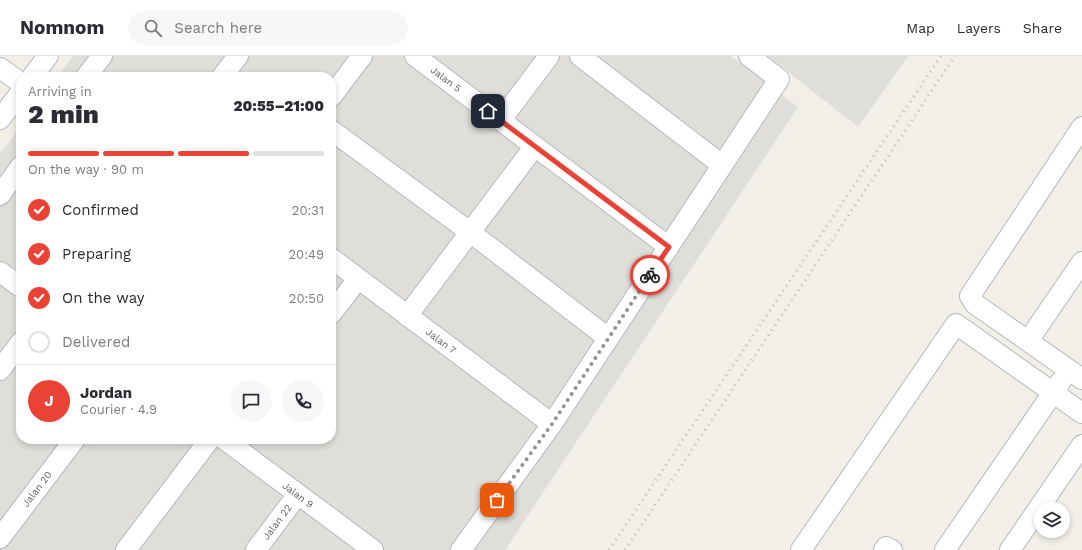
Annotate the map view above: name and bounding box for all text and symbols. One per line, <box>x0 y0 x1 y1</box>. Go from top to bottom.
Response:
search box <box>128 10 408 46</box>
text: Nomnom <box>20 16 104 39</box>
icon: search <box>142 17 164 39</box>
text: Search here <box>174 19 262 37</box>
text: Map <box>906 20 935 36</box>
text: Layers <box>957 20 1001 36</box>
text: Share <box>1023 20 1062 36</box>
street label: Jalan 5 <box>429 64 464 94</box>
text: Arriving in <box>28 84 92 99</box>
pin <box>471 94 505 128</box>
text: 20:55–21:00 <box>234 97 324 115</box>
text: 2 min <box>28 99 99 129</box>
icon: home <box>477 100 499 122</box>
text: On the way · 90 m <box>28 162 144 177</box>
icon: check <box>28 199 50 221</box>
text: Confirmed <box>62 201 139 219</box>
text: 20:31 <box>292 203 324 218</box>
icon: check <box>28 243 50 265</box>
text: Preparing <box>62 245 131 263</box>
text: 20:49 <box>289 247 324 262</box>
courier <box>630 255 670 295</box>
icon: bike <box>639 264 661 286</box>
icon: check <box>28 287 50 309</box>
text: On the way <box>62 289 144 307</box>
text: 20:50 <box>289 291 324 306</box>
street label: Jalan 7 <box>424 326 458 356</box>
text: Delivered <box>62 333 130 351</box>
button: chat <box>230 380 272 422</box>
button: phone <box>282 380 324 422</box>
text: Jordan <box>80 384 132 402</box>
text: J <box>44 392 54 410</box>
text: Courier · 4.9 <box>80 402 157 417</box>
street label: Jalan 20 <box>20 469 54 509</box>
street label: Jalan 9 <box>280 480 316 510</box>
pin <box>480 483 514 517</box>
icon: bag <box>486 489 508 511</box>
street label: Jalan 22 <box>260 502 294 542</box>
map controls <box>1034 502 1070 538</box>
button: layers <box>1034 502 1070 538</box>

